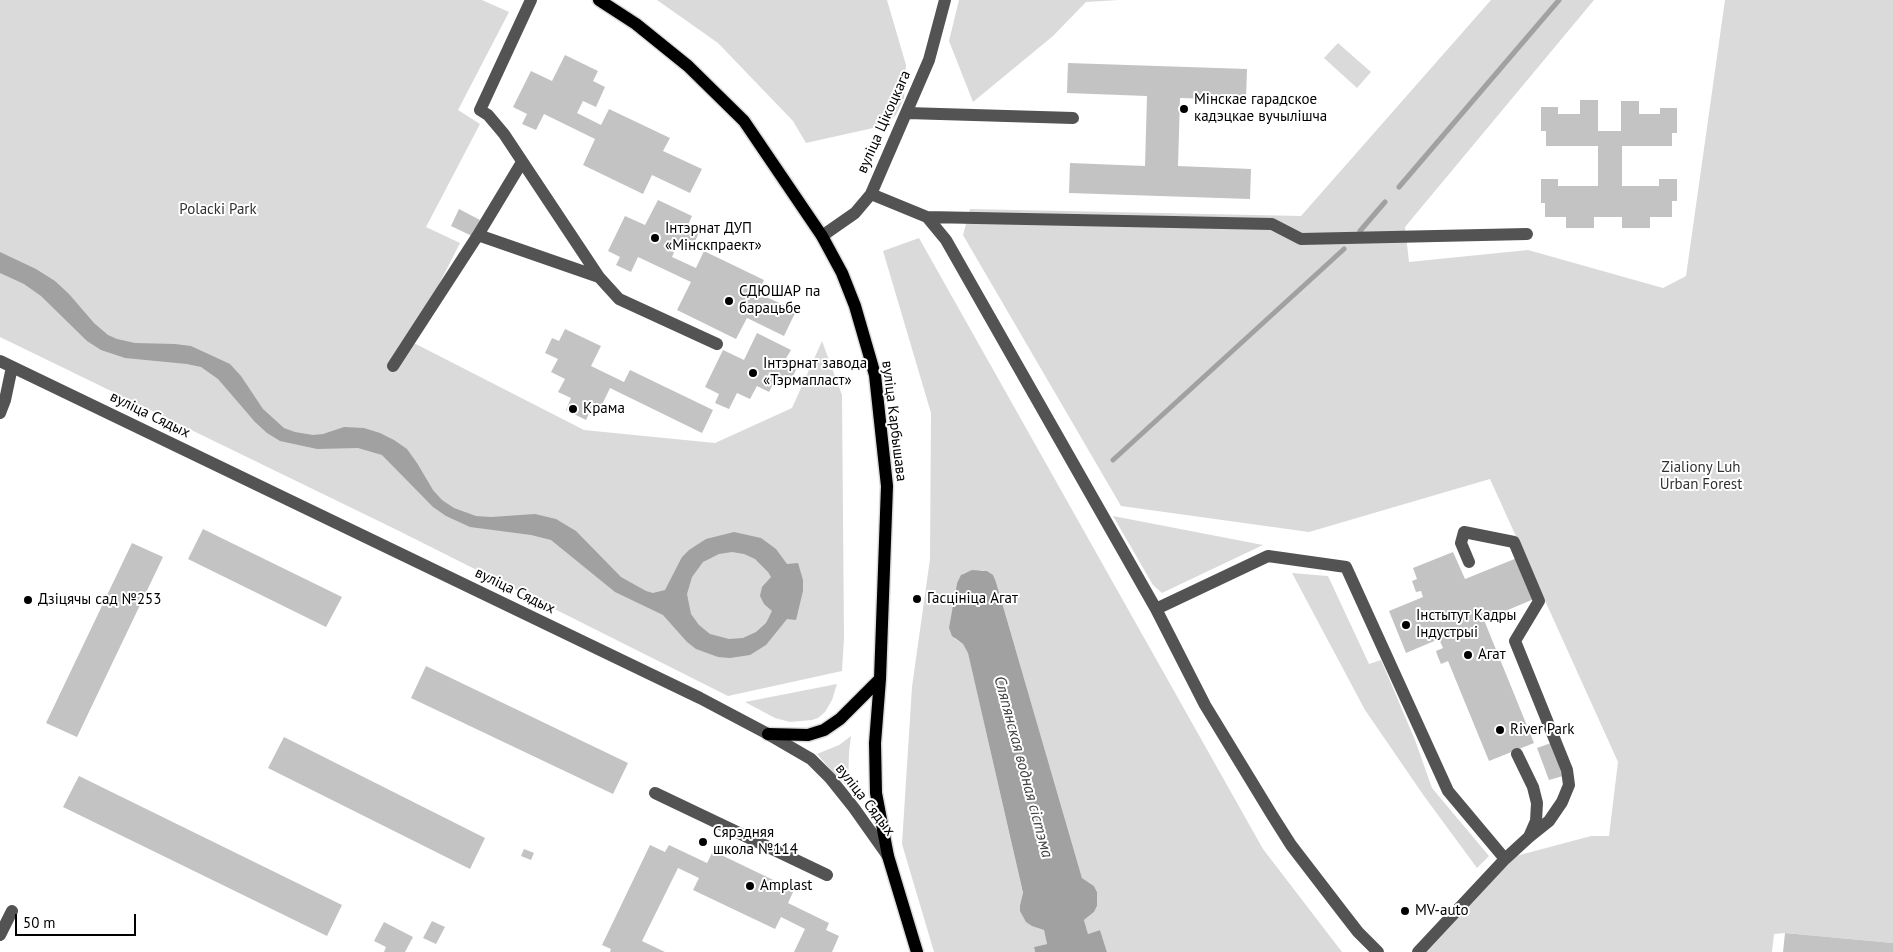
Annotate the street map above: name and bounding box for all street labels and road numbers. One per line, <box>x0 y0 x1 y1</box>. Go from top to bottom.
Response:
street label: вуліца Цікоцкага <box>853 68 915 176</box>
street label: вуліца Карбышава <box>878 360 910 482</box>
street label: вуліца Сядых <box>107 388 193 442</box>
street label: вуліца Сядых <box>472 564 558 618</box>
street label: вуліца Сядых <box>831 760 899 840</box>

